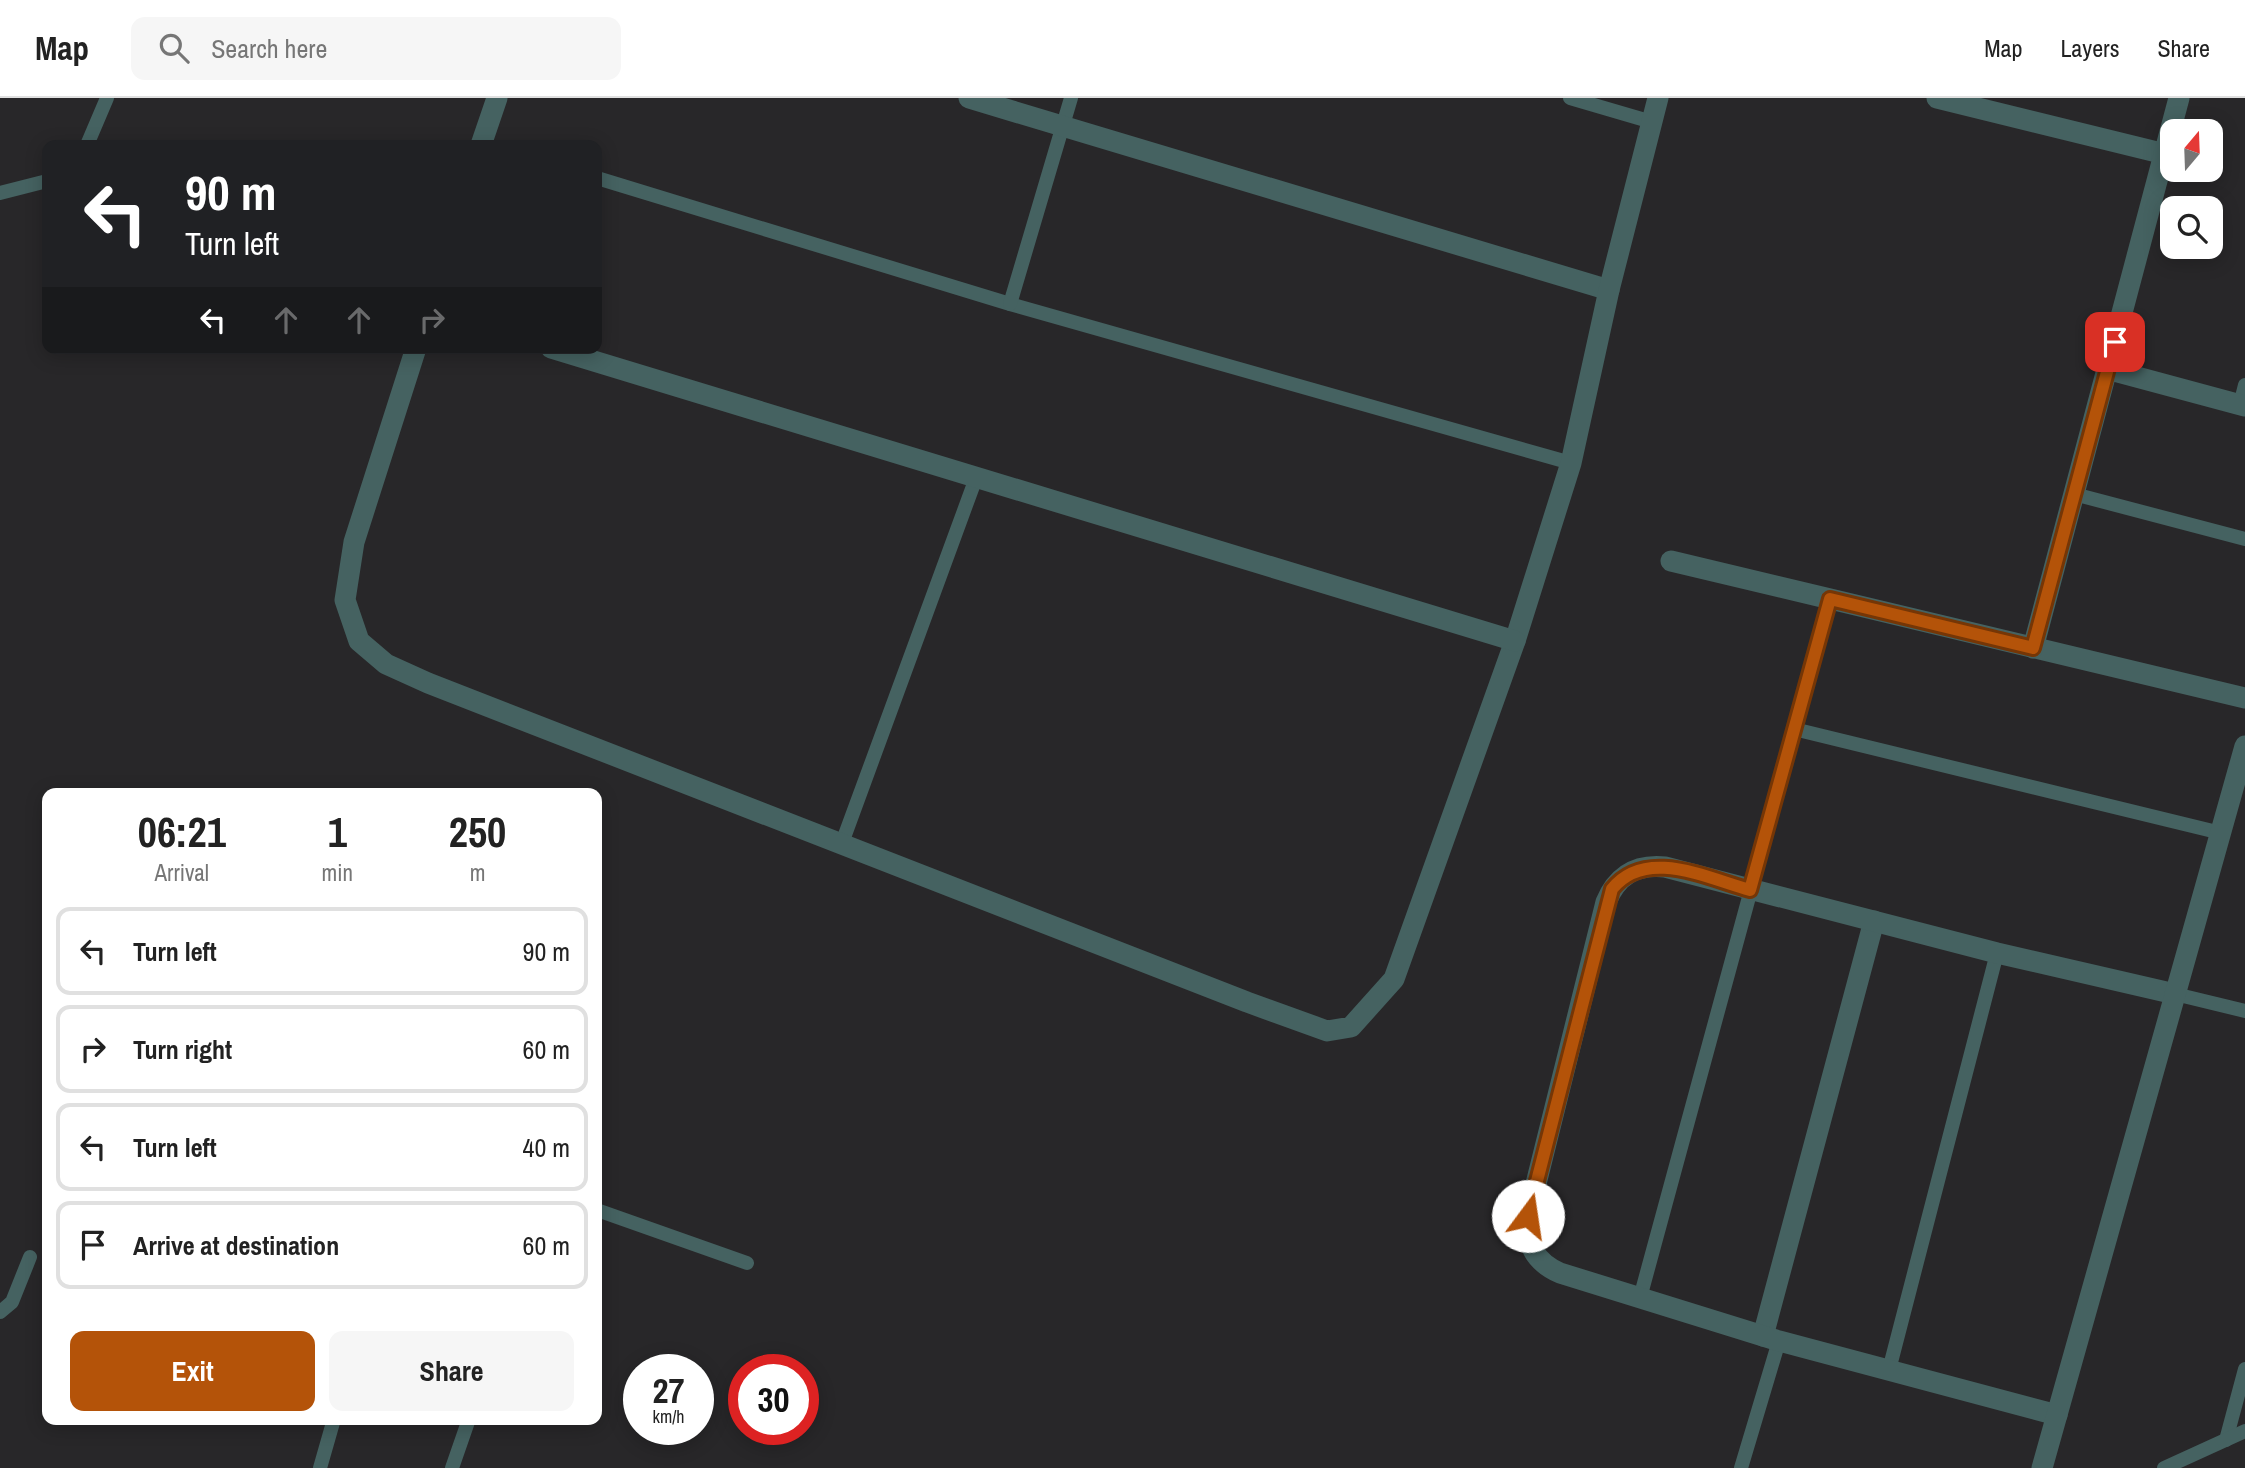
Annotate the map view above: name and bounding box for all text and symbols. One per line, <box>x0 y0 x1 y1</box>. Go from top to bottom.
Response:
search box <box>131 17 621 80</box>
text: Map <box>35 26 89 70</box>
icon: search <box>155 29 193 67</box>
text: Search here <box>211 31 327 66</box>
text: Map <box>1984 32 2022 64</box>
text: Layers <box>2060 32 2119 64</box>
text: Share <box>2157 32 2210 64</box>
north arrow <box>2160 119 2222 182</box>
map controls <box>2160 119 2223 259</box>
text: 90 m <box>185 159 277 225</box>
icon: left <box>70 168 161 259</box>
button: search <box>2160 196 2223 259</box>
text: Turn left <box>185 222 279 265</box>
icon: left <box>194 301 232 339</box>
icon: ahead <box>267 301 305 339</box>
icon: ahead <box>340 301 378 339</box>
icon: right <box>413 301 451 339</box>
pin <box>2085 312 2145 372</box>
icon: arrive <box>2096 323 2134 361</box>
text: 06:21 <box>138 804 226 860</box>
text: 1 <box>328 804 347 860</box>
text: 250 <box>449 804 506 860</box>
text: Arrival <box>155 857 209 888</box>
text: min <box>322 857 353 888</box>
text: m <box>470 857 485 888</box>
icon: left <box>74 932 112 970</box>
text: Turn left <box>133 934 217 969</box>
text: 90 m <box>523 934 570 969</box>
icon: right <box>74 1030 112 1068</box>
text: Turn right <box>133 1032 232 1067</box>
text: 60 m <box>523 1032 570 1067</box>
icon: left <box>74 1128 112 1166</box>
text: Turn left <box>133 1130 217 1165</box>
text: 40 m <box>523 1130 570 1165</box>
position arrow <box>1491 1179 1565 1253</box>
icon: arrive <box>74 1226 112 1264</box>
text: Arrive at destination <box>133 1228 339 1263</box>
text: 60 m <box>523 1228 570 1263</box>
button: Exit <box>70 1331 315 1411</box>
button: Share <box>329 1331 574 1411</box>
speed limit sign: 30 <box>728 1354 819 1445</box>
text: 27 <box>653 1367 684 1414</box>
text: km/h <box>653 1404 685 1429</box>

